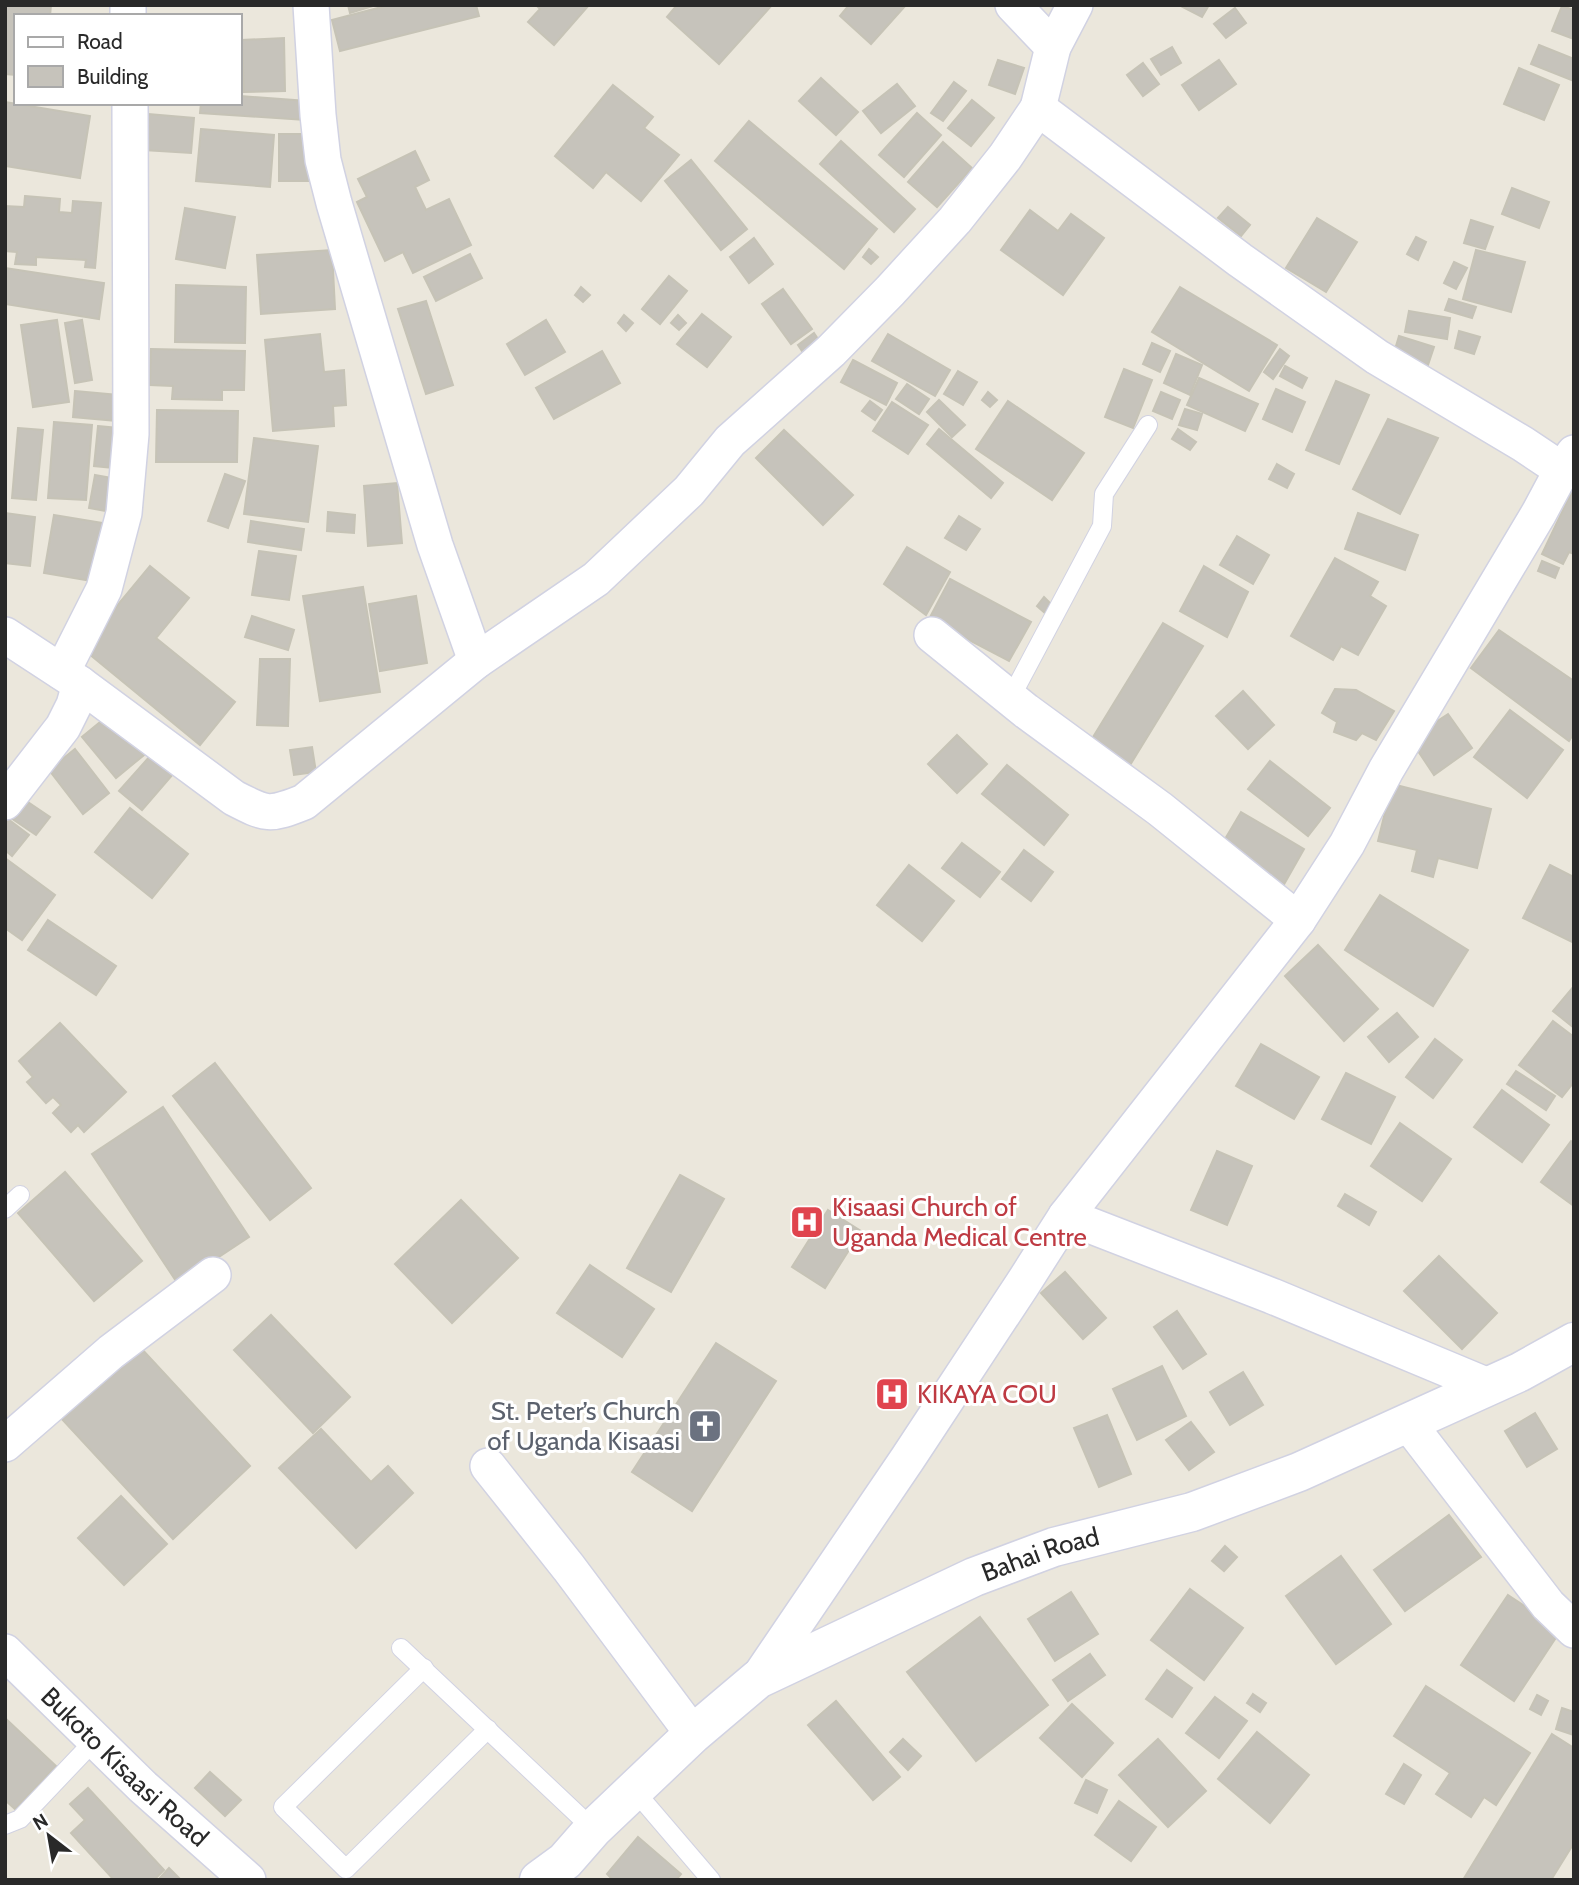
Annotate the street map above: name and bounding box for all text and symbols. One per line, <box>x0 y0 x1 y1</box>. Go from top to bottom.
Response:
legend <box>14 14 242 105</box>
text: Road <box>77 29 123 54</box>
text: Building <box>77 64 149 89</box>
place label: Kisaasi Church of Uganda Medical Centre <box>832 1191 1087 1253</box>
hospital icon: Kisaasi Church of Uganda Medical Centre <box>788 1203 826 1241</box>
hospital icon: KIKAYA COU <box>873 1375 911 1413</box>
place label: KIKAYA COU <box>917 1378 1057 1410</box>
place label: St. Peter’s Church of Uganda Kisaasi <box>487 1395 680 1457</box>
church icon: St. Peter’s Church of Uganda Kisaasi <box>686 1407 724 1445</box>
street label: Bahai Road <box>977 1520 1103 1589</box>
street label: Bukoto Kisaasi Road <box>34 1680 215 1853</box>
north arrow <box>14 1801 84 1871</box>
text: N <box>29 1809 52 1835</box>

